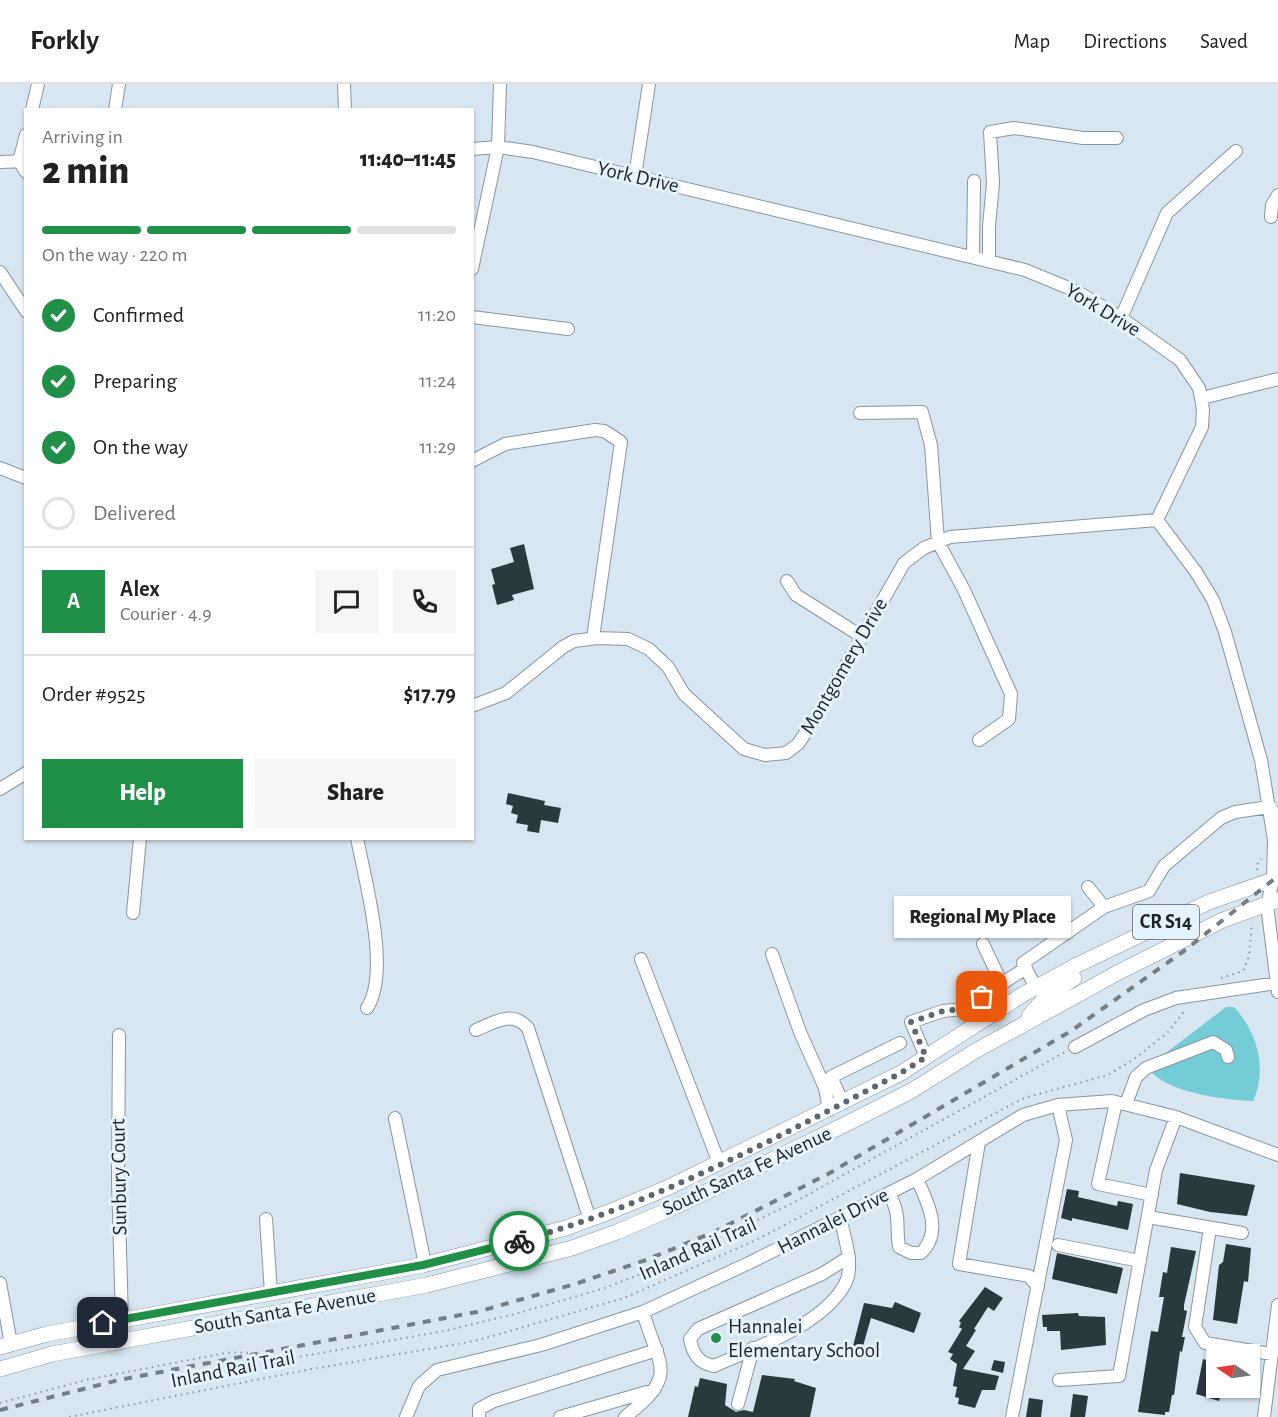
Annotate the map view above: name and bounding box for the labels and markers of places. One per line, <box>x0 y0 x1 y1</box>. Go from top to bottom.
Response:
callout: Regional My Place <box>894 895 1070 937</box>
pin <box>956 971 1007 1022</box>
pin <box>77 1297 128 1348</box>
place label: Hannalei Elementary School <box>728 1316 880 1361</box>
marker: Hannalei Elementary School <box>709 1331 723 1345</box>

